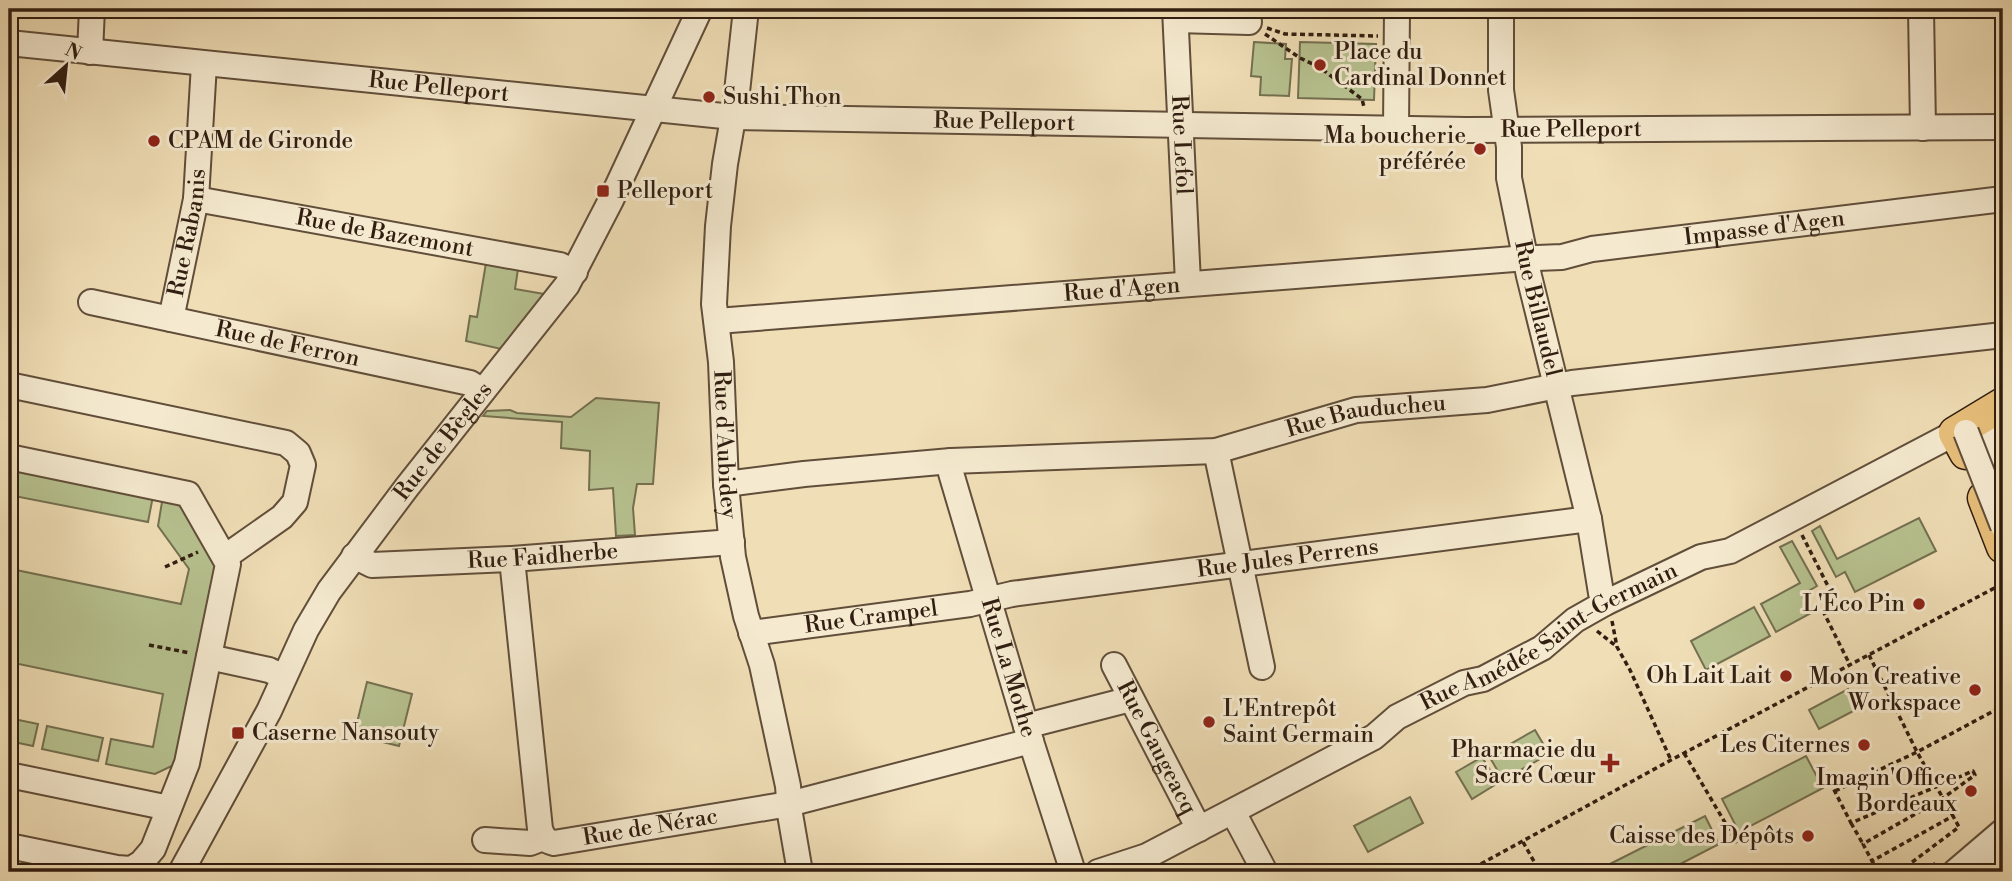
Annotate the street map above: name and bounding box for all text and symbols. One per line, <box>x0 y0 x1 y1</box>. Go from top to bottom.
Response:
north arrow <box>32 32 102 102</box>
text: N <box>61 38 85 66</box>
place label: Place du Cardinal Donnet <box>1334 38 1507 92</box>
marker: Place du Cardinal Donnet <box>1312 57 1328 73</box>
street label: Rue Pelleport <box>367 66 511 108</box>
place label: Sushi Thon <box>723 83 842 111</box>
marker: Sushi Thon <box>701 89 717 105</box>
street label: Rue Lefol <box>1165 94 1198 196</box>
street label: Rue Pelleport <box>933 107 1075 137</box>
street label: Rue Pelleport <box>1500 115 1642 144</box>
place label: Ma boucherie préférée <box>1324 122 1466 176</box>
place label: CPAM de Gironde <box>168 127 353 155</box>
marker: CPAM de Gironde <box>146 133 162 149</box>
marker: Ma boucherie préférée <box>1472 141 1488 157</box>
street label: Rue Rabanis <box>162 168 212 299</box>
place label: Pelleport <box>617 177 713 205</box>
marker: Pelleport <box>595 183 611 199</box>
street label: Rue de Bazemont <box>294 203 476 263</box>
street label: Impasse d'Agen <box>1682 204 1847 252</box>
street label: Rue Billaudel <box>1508 238 1567 379</box>
street label: Rue d'Agen <box>1062 271 1181 308</box>
street label: Rue de Ferron <box>213 315 363 373</box>
street label: Rue d'Aubidey <box>707 370 743 521</box>
street label: Rue de Bègles <box>388 377 499 506</box>
street label: Rue Bauducheu <box>1282 389 1447 444</box>
street label: Rue Jules Perrens <box>1195 532 1380 584</box>
street label: Rue Faidherbe <box>467 537 619 575</box>
street label: Rue Amédée Saint-Germain <box>1415 556 1682 717</box>
place label: L'Éco Pin <box>1802 588 1905 618</box>
street label: Rue Crampel <box>802 594 940 640</box>
street label: Rue La Mothe <box>975 595 1043 741</box>
marker: L'Éco Pin <box>1911 596 1927 612</box>
place label: Oh Lait Lait <box>1646 662 1772 690</box>
place label: Moon Creative Workspace <box>1809 663 1961 717</box>
marker: Oh Lait Lait <box>1778 668 1794 684</box>
street label: Rue Gaugeacq <box>1111 676 1203 820</box>
marker: Moon Creative Workspace <box>1967 682 1983 698</box>
place label: L'Entrepôt Saint Germain <box>1223 695 1374 749</box>
marker: L'Entrepôt Saint Germain <box>1201 714 1217 730</box>
place label: Caserne Nansouty <box>252 719 440 747</box>
marker: Caserne Nansouty <box>230 725 246 741</box>
place label: Les Citernes <box>1720 731 1850 759</box>
place label: Pharmacie du Sacré Cœur <box>1451 736 1596 790</box>
marker: Les Citernes <box>1856 737 1872 753</box>
marker: Pharmacie du Sacré Cœur <box>1602 755 1618 771</box>
place label: Imagin'Office Bordeaux <box>1816 764 1957 818</box>
marker: Imagin'Office Bordeaux <box>1963 783 1979 799</box>
street label: Rue de Nérac <box>581 802 720 852</box>
place label: Caisse des Dépôts <box>1609 822 1794 850</box>
marker: Caisse des Dépôts <box>1800 828 1816 844</box>

